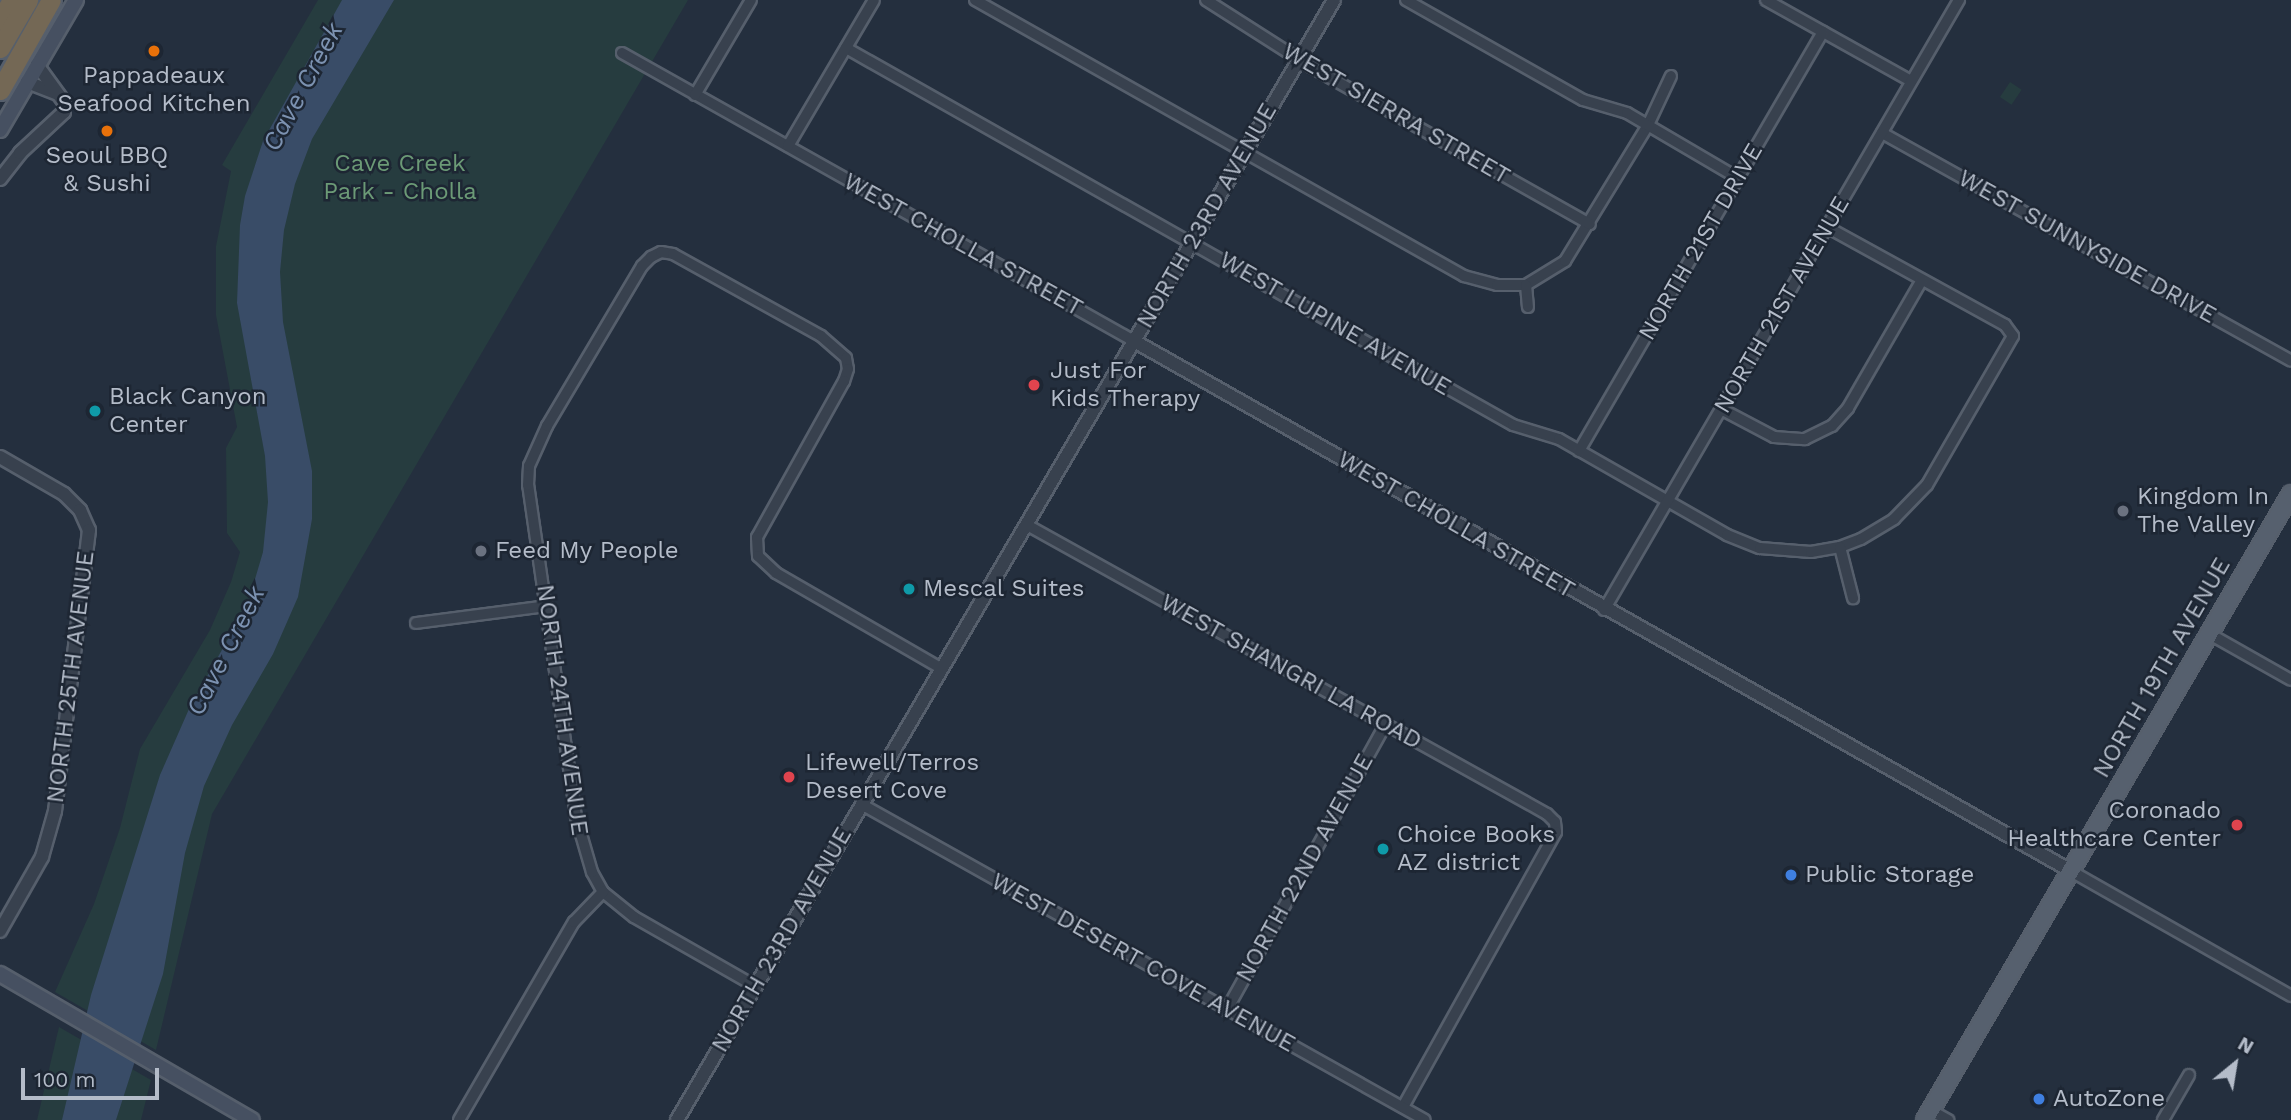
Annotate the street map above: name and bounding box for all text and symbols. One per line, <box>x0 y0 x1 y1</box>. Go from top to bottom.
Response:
water label: Cave Creek <box>256 17 350 157</box>
street label: WEST SIERRA STREET <box>1276 37 1516 191</box>
marker: Pappadeaux Seafood Kitchen <box>146 43 162 59</box>
place label: Pappadeaux Seafood Kitchen <box>57 62 251 118</box>
street label: NORTH 23RD AVENUE <box>1131 98 1283 334</box>
marker: Seoul BBQ & Sushi <box>99 123 115 139</box>
street label: NORTH 21ST DRIVE <box>1633 138 1769 346</box>
place label: Seoul BBQ & Sushi <box>45 142 169 198</box>
park label: Cave Creek Park - Cholla <box>323 150 477 206</box>
street label: WEST SUNNYSIDE DRIVE <box>1953 164 2221 330</box>
street label: WEST CHOLLA STREET <box>838 167 1088 323</box>
street label: NORTH 21ST AVENUE <box>1708 191 1856 419</box>
street label: WEST LUPINE AVENUE <box>1213 245 1457 403</box>
place label: Just For Kids Therapy <box>1050 357 1201 413</box>
marker: Just For Kids Therapy <box>1024 375 1044 395</box>
place label: Black Canyon Center <box>109 383 267 439</box>
marker: Black Canyon Center <box>87 403 103 419</box>
street label: WEST CHOLLA STREET <box>1332 445 1580 605</box>
place label: Kingdom In The Valley <box>2137 483 2269 539</box>
marker: Kingdom In The Valley <box>2115 503 2131 519</box>
place label: Feed My People <box>495 537 679 565</box>
marker: Feed My People <box>473 543 489 559</box>
street label: NORTH 25TH AVENUE <box>41 549 101 805</box>
street label: NORTH 19TH AVENUE <box>2087 552 2237 784</box>
place label: Mescal Suites <box>923 575 1085 603</box>
water label: Cave Creek <box>180 581 272 721</box>
marker: Mescal Suites <box>901 581 917 597</box>
street label: NORTH 24TH AVENUE <box>530 582 594 838</box>
street label: WEST SHANGRI LA ROAD <box>1155 588 1427 756</box>
street label: NORTH 22ND AVENUE <box>1230 748 1380 988</box>
place label: Lifewell/Terros Desert Cove <box>805 749 979 805</box>
marker: Lifewell/Terros Desert Cove <box>779 767 799 787</box>
place label: Coronado Healthcare Center <box>2007 797 2221 853</box>
marker: Coronado Healthcare Center <box>2227 815 2247 835</box>
place label: Choice Books AZ district <box>1397 821 1555 877</box>
street label: NORTH 23RD AVENUE <box>706 822 858 1058</box>
marker: Choice Books AZ district <box>1375 841 1391 857</box>
place label: Public Storage <box>1805 861 1974 889</box>
street label: WEST DESERT COVE AVENUE <box>985 867 1301 1059</box>
marker: Public Storage <box>1783 867 1799 883</box>
north arrow <box>2200 1029 2270 1099</box>
text: N <box>2234 1032 2258 1059</box>
scale bar <box>24 1054 163 1098</box>
text: 100 m <box>34 1067 96 1092</box>
place label: AutoZone <box>2053 1085 2165 1113</box>
marker: AutoZone <box>2031 1091 2047 1107</box>

